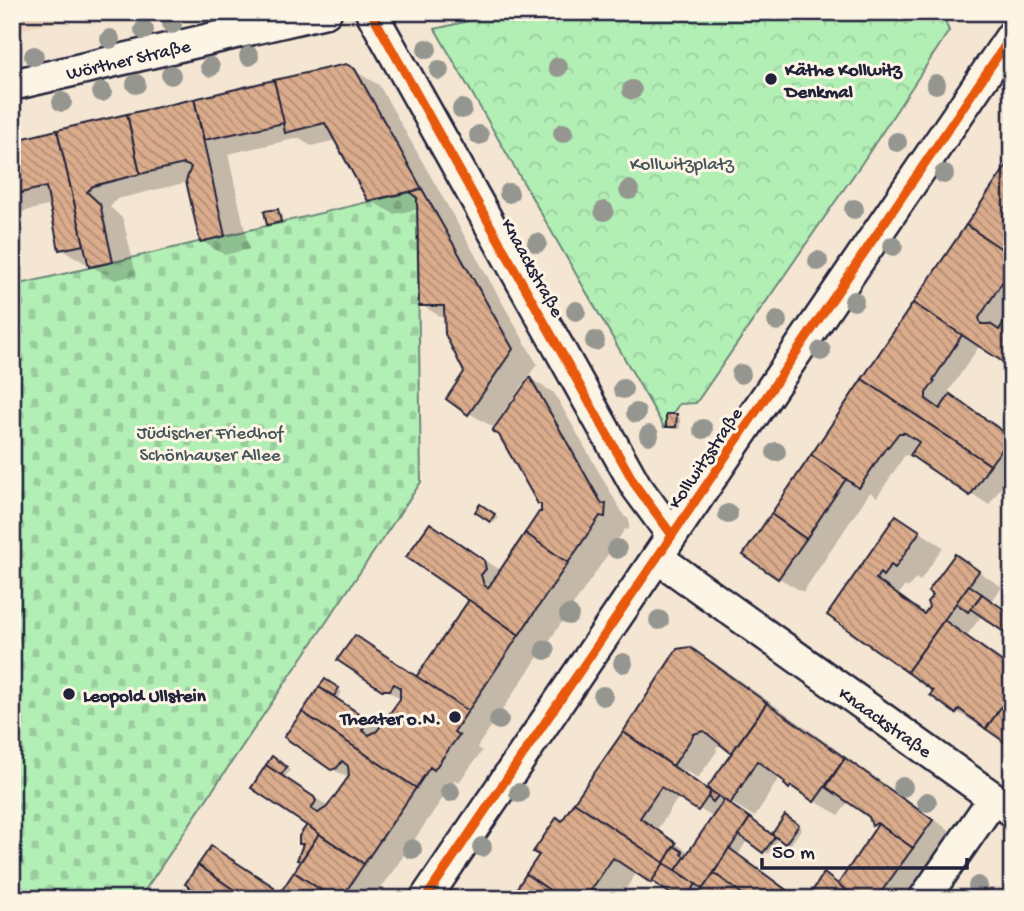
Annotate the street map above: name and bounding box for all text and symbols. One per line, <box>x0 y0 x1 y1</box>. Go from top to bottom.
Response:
street label: Wörther Straße <box>64 36 193 87</box>
place label: Käthe Kollwitz Denkmal <box>783 60 904 105</box>
marker: Käthe Kollwitz Denkmal <box>763 71 779 87</box>
park label: Kollwitzplatz <box>630 154 735 177</box>
street label: Knaackstraße <box>494 215 567 322</box>
street label: Kollwitzstraße <box>665 404 749 514</box>
park label: Jüdischer Friedhof Schönhauser Allee <box>137 423 285 468</box>
street label: Knaackstraße <box>833 683 935 765</box>
marker: Leopold Ullstein <box>61 686 77 702</box>
place label: Leopold Ullstein <box>83 686 207 709</box>
place label: Theater o.N. <box>338 709 441 732</box>
marker: Theater o.N. <box>447 709 463 725</box>
scale bar <box>762 827 966 871</box>
text: 50 m <box>772 842 815 867</box>

